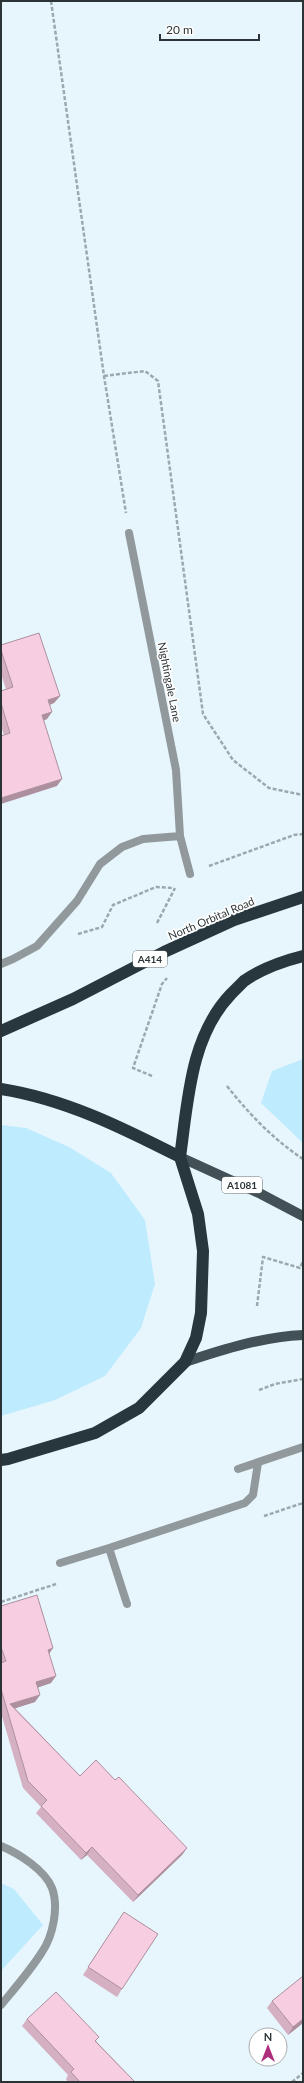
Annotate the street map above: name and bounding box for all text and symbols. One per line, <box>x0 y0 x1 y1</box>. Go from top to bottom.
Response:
scale bar <box>160 16 259 42</box>
text: 20 m <box>166 22 193 37</box>
street label: Nightingale Lane <box>156 641 184 723</box>
street label: North Orbital Road <box>166 894 256 942</box>
road number: A414 <box>133 951 167 967</box>
road number: A1081 <box>222 1177 262 1193</box>
north arrow <box>248 2027 288 2067</box>
text: N <box>264 2030 272 2043</box>

